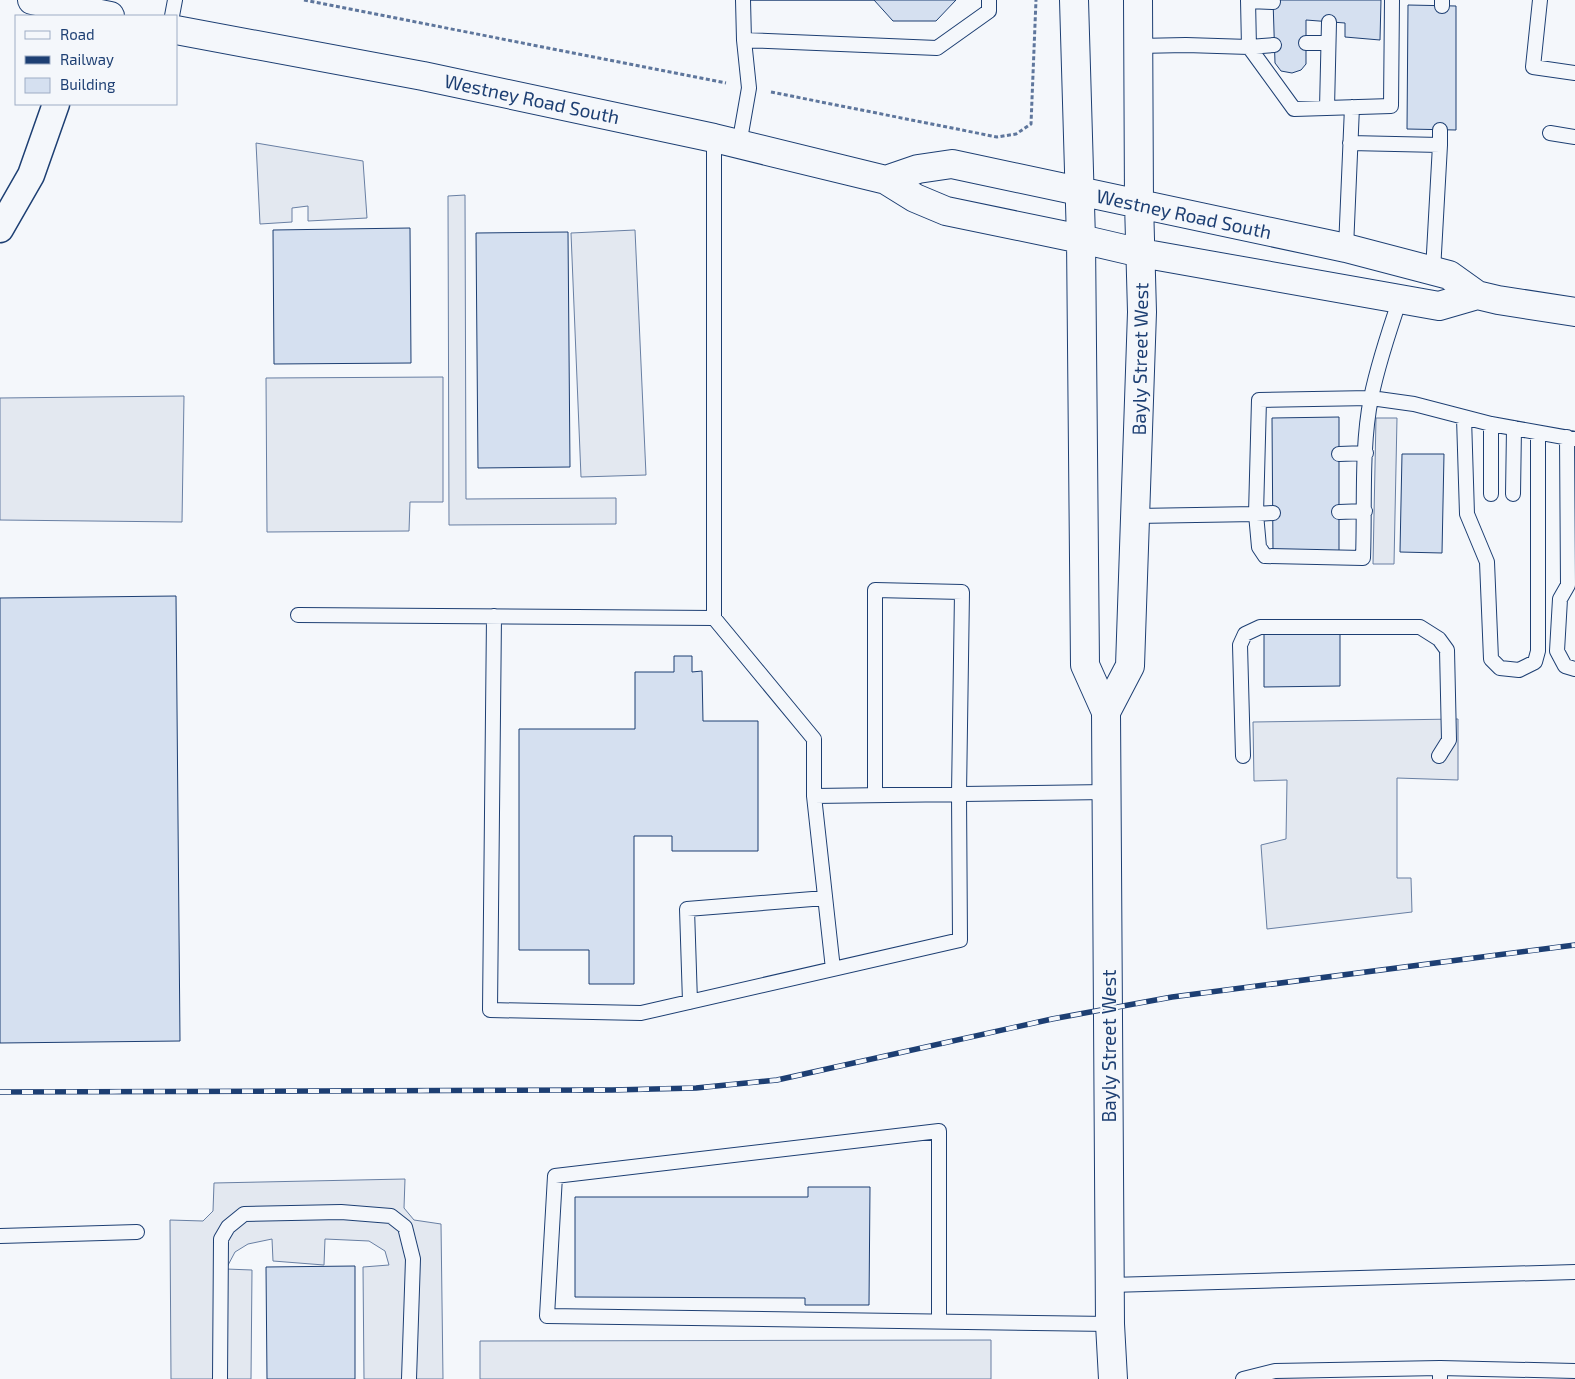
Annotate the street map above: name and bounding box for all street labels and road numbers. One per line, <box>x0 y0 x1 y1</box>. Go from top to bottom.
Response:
street label: Westney Road South <box>442 69 622 128</box>
street label: Westney Road South <box>1094 184 1274 243</box>
street label: Bayly Street West <box>1127 282 1152 436</box>
street label: Bayly Street West <box>1097 970 1120 1122</box>

